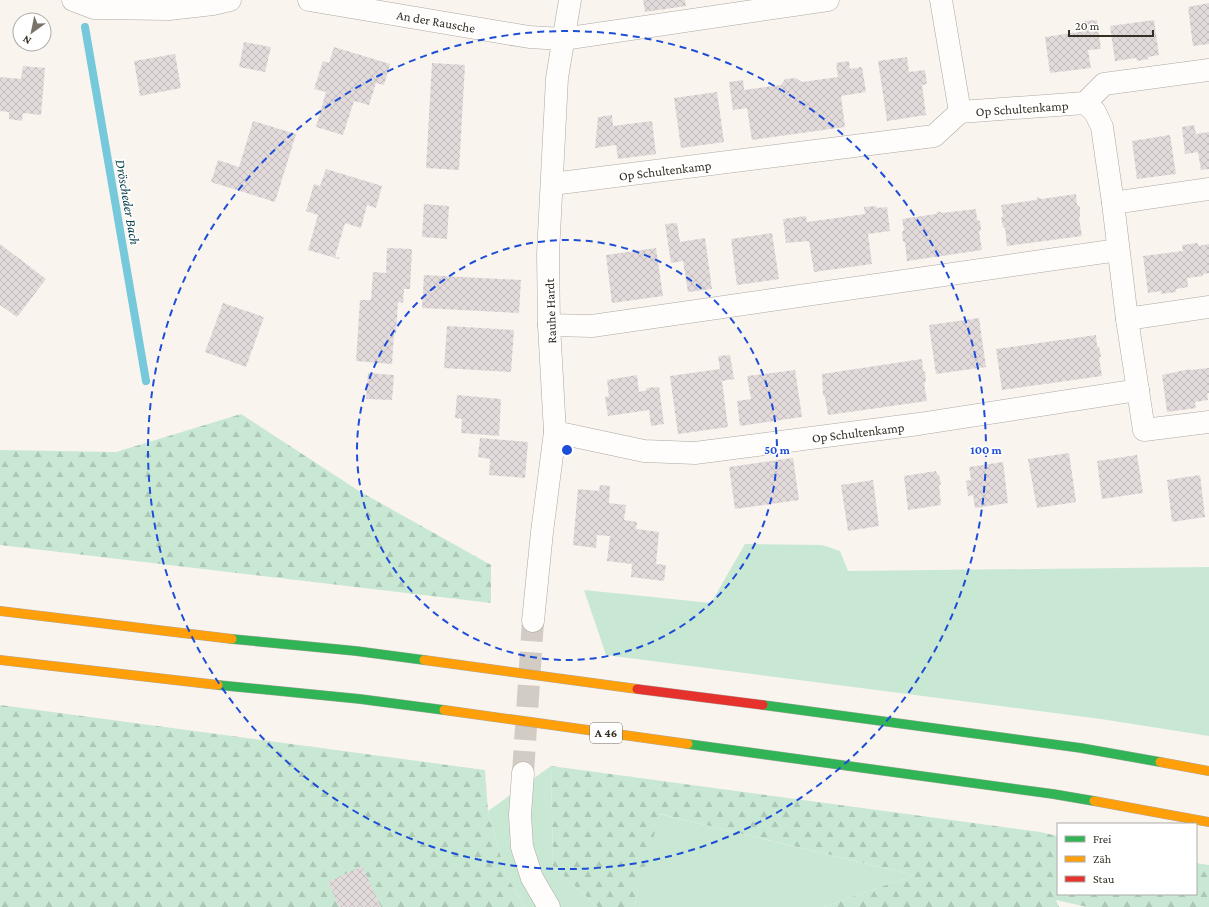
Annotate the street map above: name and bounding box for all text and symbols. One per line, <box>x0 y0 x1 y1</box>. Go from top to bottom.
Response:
street label: An der Rausche <box>395 7 477 36</box>
north arrow <box>12 12 52 52</box>
scale bar <box>1069 12 1153 38</box>
text: 20 m <box>1075 19 1100 33</box>
text: N <box>20 33 33 47</box>
street label: Op Schultenkamp <box>975 98 1069 119</box>
street label: Op Schultenkamp <box>618 157 712 184</box>
water label: Dröscheder Bach <box>113 158 143 246</box>
street label: Rauhe Hardt <box>542 277 559 344</box>
street label: Op Schultenkamp <box>811 419 905 446</box>
centre of rings <box>560 443 574 457</box>
text: 50 m <box>764 443 791 457</box>
text: 100 m <box>970 443 1003 457</box>
road number: A 46 <box>590 723 622 743</box>
legend <box>1057 823 1197 895</box>
text: Frei <box>1093 832 1111 846</box>
text: Zäh <box>1093 852 1112 866</box>
text: Stau <box>1093 872 1115 886</box>

